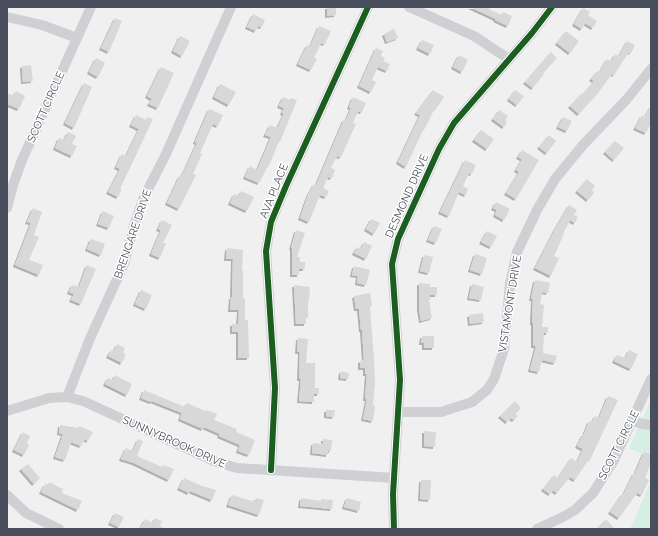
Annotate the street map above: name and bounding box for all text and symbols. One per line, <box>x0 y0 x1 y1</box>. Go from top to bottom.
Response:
street label: SCOTT CIRCLE <box>25 69 68 144</box>
street label: DESMOND DRIVE <box>383 152 431 240</box>
street label: AVA PLACE <box>257 161 291 220</box>
street label: BRENGARE DRIVE <box>112 187 154 280</box>
street label: VISTAMONT DRIVE <box>496 254 524 353</box>
street label: SCOTT CIRCLE <box>596 408 642 482</box>
street label: SUNNYBROOK DRIVE <box>120 413 228 471</box>

